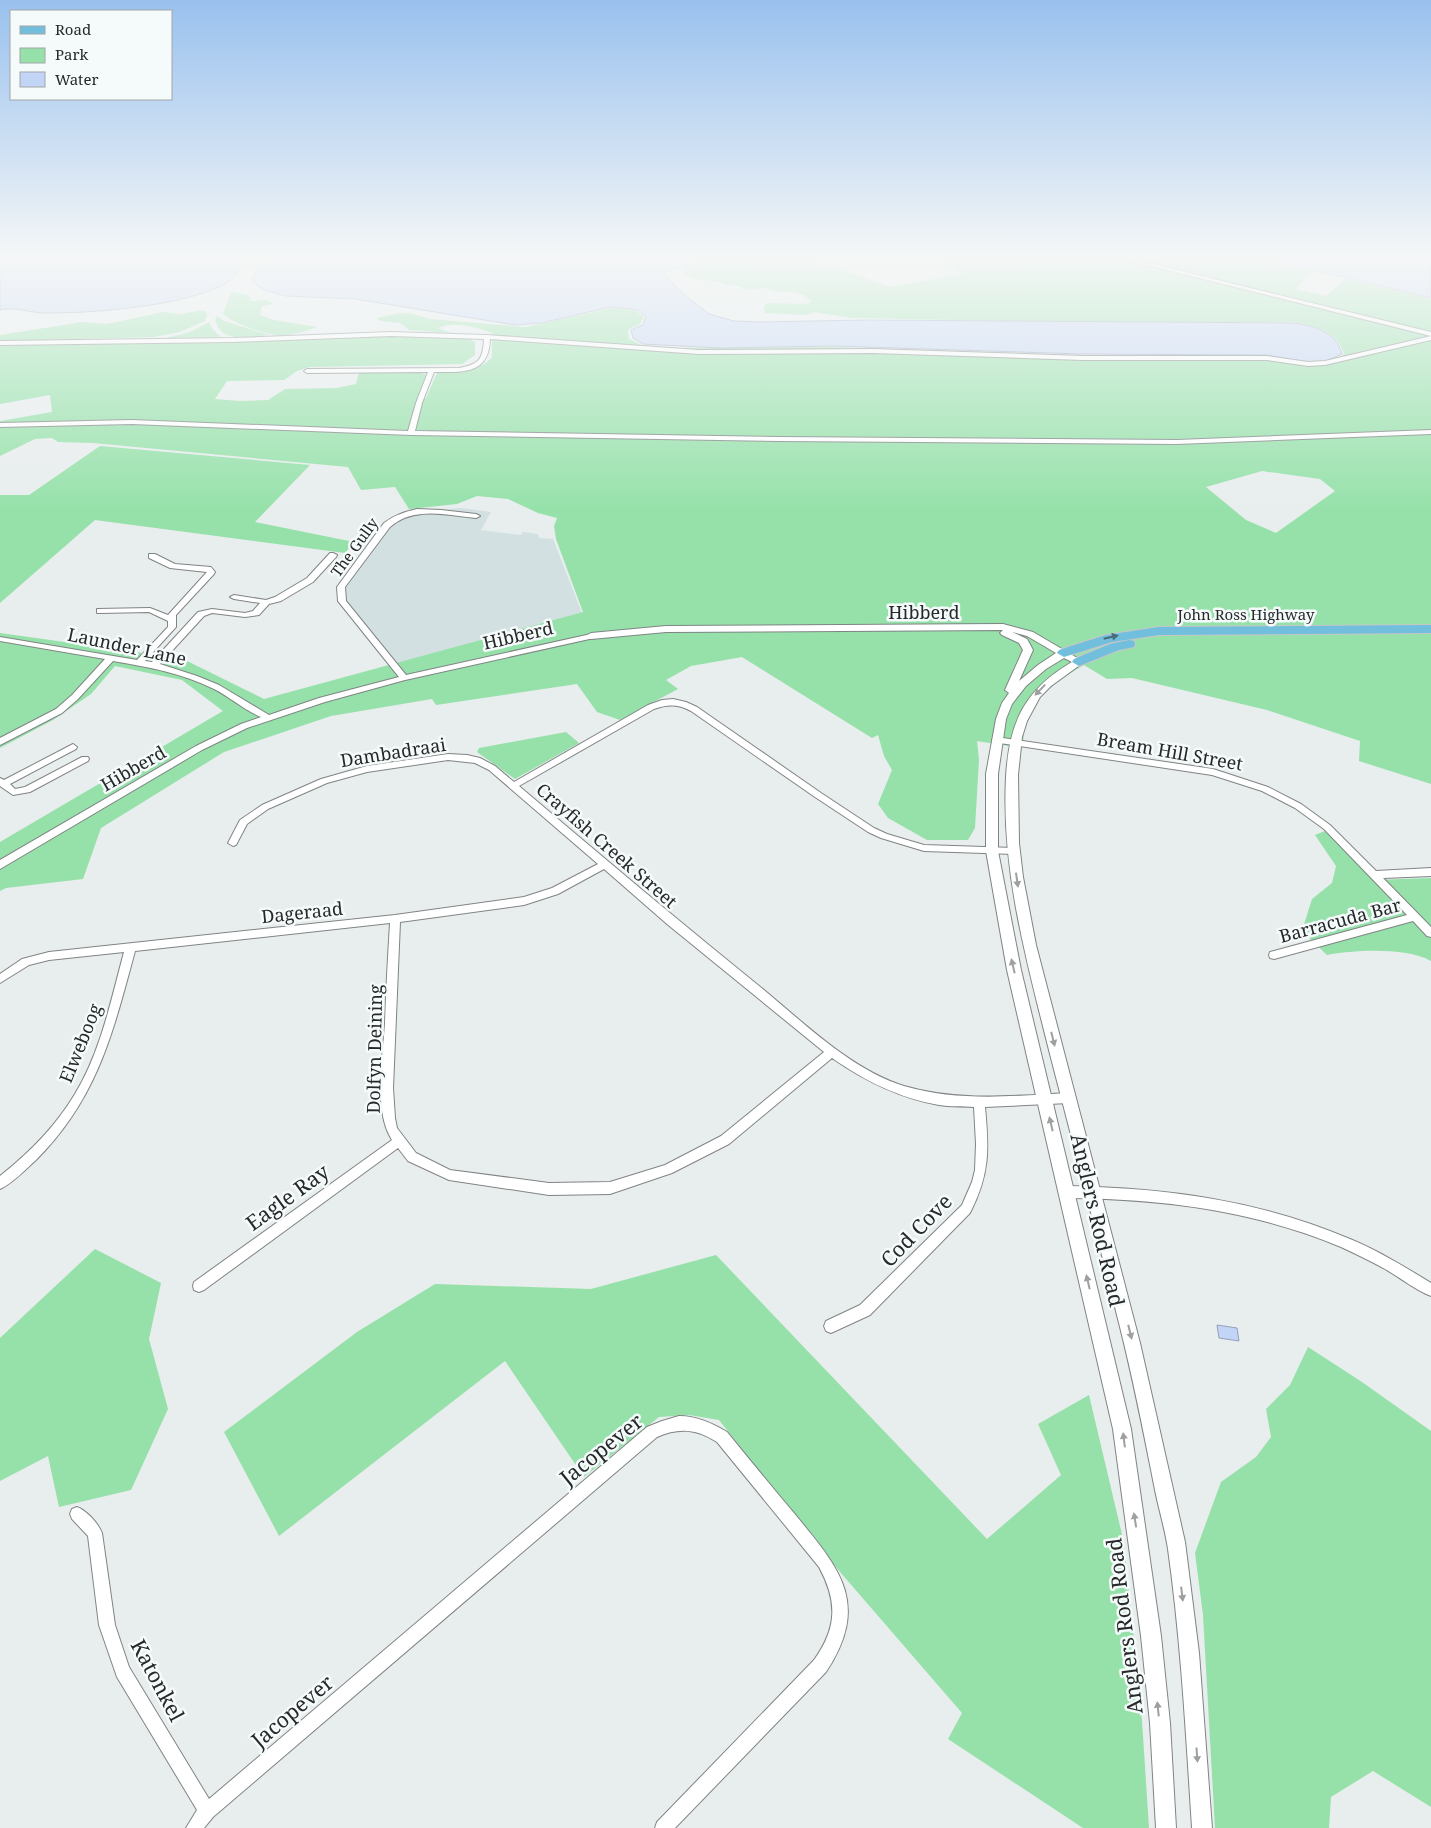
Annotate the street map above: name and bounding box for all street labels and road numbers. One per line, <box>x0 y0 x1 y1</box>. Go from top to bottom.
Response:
street label: The Gully <box>326 513 383 581</box>
street label: Hibberd <box>888 600 960 624</box>
street label: John Ross Highway <box>1177 604 1315 624</box>
street label: Hibberd <box>481 615 555 655</box>
street label: Launder Lane <box>65 622 189 670</box>
street label: Bream Hill Street <box>1095 726 1245 776</box>
street label: Dambadraai <box>338 732 448 772</box>
street label: Hibberd <box>96 740 170 796</box>
street label: Crayfish Creek Street <box>531 777 683 913</box>
street label: Barracuda Bar <box>1276 892 1404 948</box>
street label: Dageraad <box>260 896 344 928</box>
street label: Dolfyn Deining <box>361 984 387 1114</box>
street label: Elweboog <box>53 1000 107 1086</box>
street label: Anglers Rod Road <box>1064 1131 1132 1310</box>
street label: Eagle Ray <box>240 1157 334 1237</box>
street label: Cod Cove <box>874 1187 958 1273</box>
street label: Jacopever <box>553 1407 648 1492</box>
street label: Anglers Rod Road <box>1099 1536 1149 1716</box>
street label: Katonkel <box>125 1634 192 1726</box>
street label: Jacopever <box>244 1668 339 1754</box>

